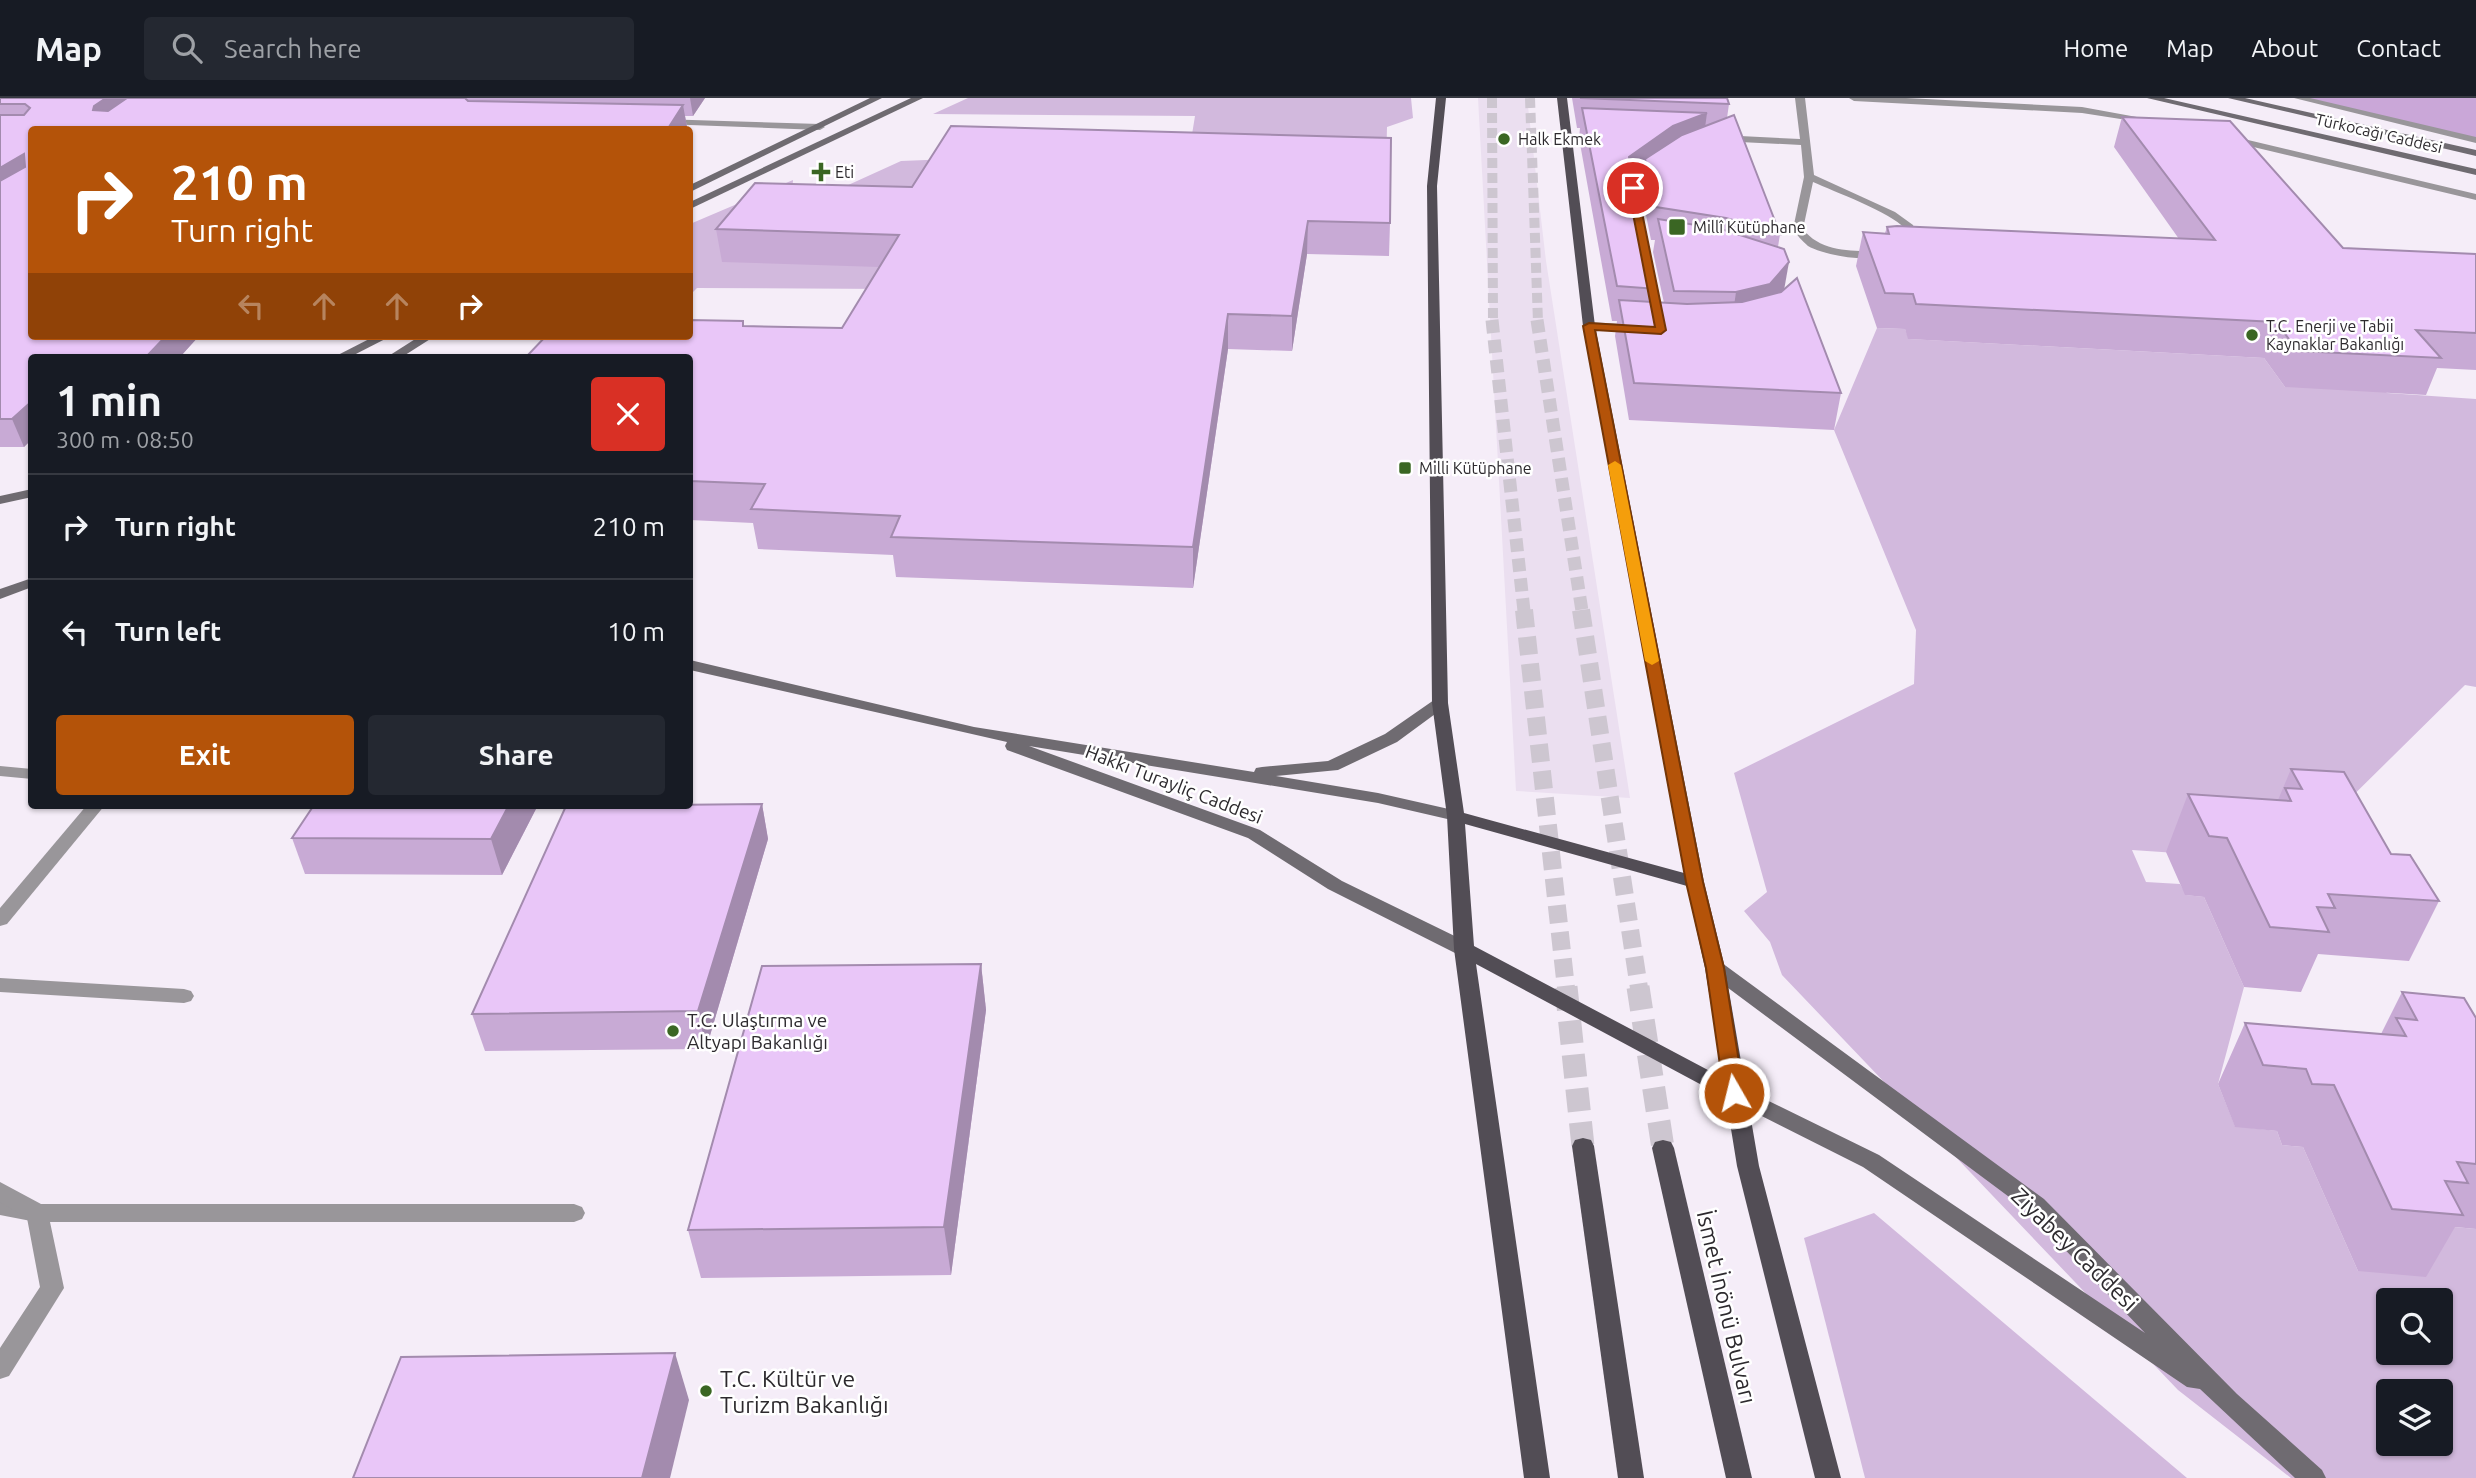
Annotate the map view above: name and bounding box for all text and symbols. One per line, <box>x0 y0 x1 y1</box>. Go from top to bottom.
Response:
search box <box>144 17 634 80</box>
icon: search <box>168 29 206 67</box>
text: Map <box>35 30 102 67</box>
text: Search here <box>224 34 362 63</box>
text: Home <box>2063 35 2128 62</box>
text: Map <box>2166 35 2213 62</box>
text: About <box>2251 35 2318 62</box>
text: Contact <box>2356 35 2441 62</box>
street label: Türkocağı Caddesi <box>2314 110 2444 156</box>
place label: Halk Ekmek <box>1518 130 1601 148</box>
marker: Halk Ekmek <box>1496 131 1512 147</box>
icon: right <box>56 154 147 245</box>
text: 210 m <box>171 154 308 209</box>
pin <box>1603 158 1663 218</box>
place label: Eti <box>835 163 854 181</box>
marker: Eti <box>813 164 829 180</box>
icon: arrive <box>1614 169 1652 207</box>
text: Turn right <box>171 212 313 248</box>
marker: Millî Kütüphane <box>1667 217 1687 237</box>
place label: Millî Kütüphane <box>1693 218 1806 236</box>
icon: left <box>232 287 270 325</box>
icon: ahead <box>305 287 343 325</box>
icon: ahead <box>378 287 416 325</box>
icon: right <box>451 287 489 325</box>
place label: T.C. Enerji ve Tabii Kaynaklar Bakanlığı <box>2266 317 2404 353</box>
marker: T.C. Enerji ve Tabii Kaynaklar Bakanlığı <box>2244 327 2260 343</box>
text: 1 min <box>56 377 162 424</box>
button: close <box>591 377 665 451</box>
text: 300 m · 08:50 <box>56 427 194 452</box>
place label: Milli Kütüphane <box>1419 459 1532 477</box>
marker: Milli Kütüphane <box>1397 460 1413 476</box>
icon: right <box>56 508 94 546</box>
text: Turn right <box>115 512 236 541</box>
text: 210 m <box>593 512 665 541</box>
icon: left <box>56 613 94 651</box>
text: Turn left <box>115 617 221 646</box>
text: 10 m <box>607 617 665 646</box>
button: Exit <box>56 715 354 795</box>
button: Share <box>368 715 665 795</box>
street label: Hakkı Turayliç Caddesi <box>1082 740 1266 828</box>
place label: T.C. Ulaştırma ve Altyapı Bakanlığı <box>687 1009 828 1053</box>
marker: T.C. Ulaştırma ve Altyapı Bakanlığı <box>665 1023 681 1039</box>
position arrow <box>1697 1056 1771 1130</box>
street label: Ziyabey Caddesi <box>2007 1183 2143 1315</box>
street label: İsmet İnönü Bulvarı <box>1693 1208 1761 1406</box>
map controls <box>2376 1288 2453 1456</box>
button: search <box>2376 1288 2453 1365</box>
place label: T.C. Kültür ve Turizm Bakanlığı <box>720 1366 889 1417</box>
button: layers <box>2376 1379 2453 1456</box>
marker: T.C. Kültür ve Turizm Bakanlığı <box>698 1383 714 1399</box>

